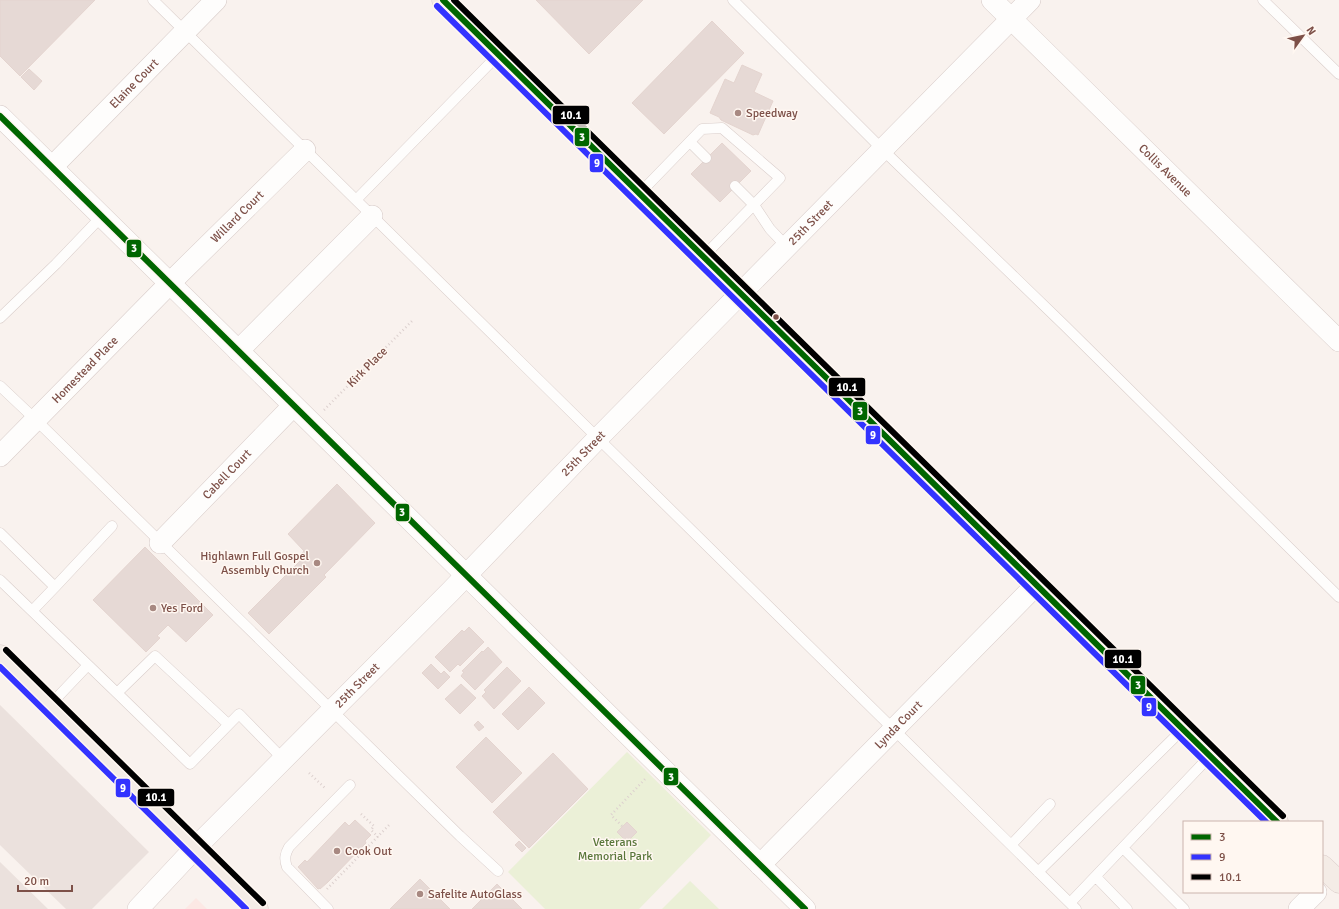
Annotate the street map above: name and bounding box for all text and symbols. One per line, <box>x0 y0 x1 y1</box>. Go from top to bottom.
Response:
north arrow <box>1283 16 1323 56</box>
text: N <box>1303 24 1319 38</box>
street label: Elaine Court <box>107 56 162 112</box>
line badge: 10.1 <box>552 105 590 125</box>
place label: Speedway <box>746 106 798 121</box>
marker: Speedway <box>733 108 743 118</box>
text: 10.1 <box>561 109 582 122</box>
line badge: 3 <box>574 127 590 147</box>
text: 3 <box>579 131 585 144</box>
street label: Collis Avenue <box>1135 141 1195 200</box>
line badge: 9 <box>589 153 604 173</box>
text: 9 <box>594 157 600 170</box>
street label: Willard Court <box>208 188 267 246</box>
street label: 25th Street <box>785 197 836 249</box>
line badge: 3 <box>126 239 142 258</box>
text: 3 <box>131 242 137 255</box>
unlabelled marker <box>771 312 781 322</box>
street label: Homestead Place <box>49 333 122 407</box>
street label: Kirk Place <box>344 344 391 391</box>
line badge: 10.1 <box>828 377 866 397</box>
text: 10.1 <box>837 381 858 394</box>
line badge: 3 <box>852 401 868 421</box>
text: 3 <box>857 405 863 418</box>
line badge: 9 <box>865 425 881 445</box>
street label: 25th Street <box>558 428 609 480</box>
text: 9 <box>870 429 876 442</box>
street label: Cabell Court <box>200 446 255 503</box>
line badge: 3 <box>395 503 410 522</box>
text: 3 <box>399 506 405 519</box>
place label: Highlawn Full Gospel Assembly Church <box>200 549 309 578</box>
marker: Highlawn Full Gospel Assembly Church <box>312 558 322 568</box>
place label: Yes Ford <box>161 601 203 616</box>
marker: Yes Ford <box>148 603 158 613</box>
line badge: 10.1 <box>1104 649 1142 669</box>
text: 10.1 <box>1113 653 1134 666</box>
street label: 25th Street <box>332 660 383 711</box>
line badge: 3 <box>1130 675 1146 695</box>
text: 3 <box>1135 679 1141 692</box>
line badge: 9 <box>1141 697 1157 717</box>
street label: Lynda Court <box>872 698 926 752</box>
text: 9 <box>1146 701 1152 714</box>
line badge: 3 <box>663 767 679 786</box>
text: 3 <box>668 771 674 784</box>
line badge: 9 <box>115 778 131 798</box>
text: 9 <box>120 782 126 795</box>
line badge: 10.1 <box>137 788 175 807</box>
text: 10.1 <box>146 791 167 804</box>
legend <box>1183 821 1323 893</box>
text: 3 <box>1219 830 1225 845</box>
park label: Veterans Memorial Park <box>578 835 652 864</box>
place label: Cook Out <box>345 844 392 859</box>
marker: Cook Out <box>332 846 342 856</box>
text: 9 <box>1219 850 1225 865</box>
scale bar <box>18 867 72 893</box>
text: 10.1 <box>1219 870 1242 885</box>
text: 20 m <box>24 874 49 889</box>
place label: Safelite AutoGlass <box>428 887 522 902</box>
marker: Safelite AutoGlass <box>415 889 425 899</box>

